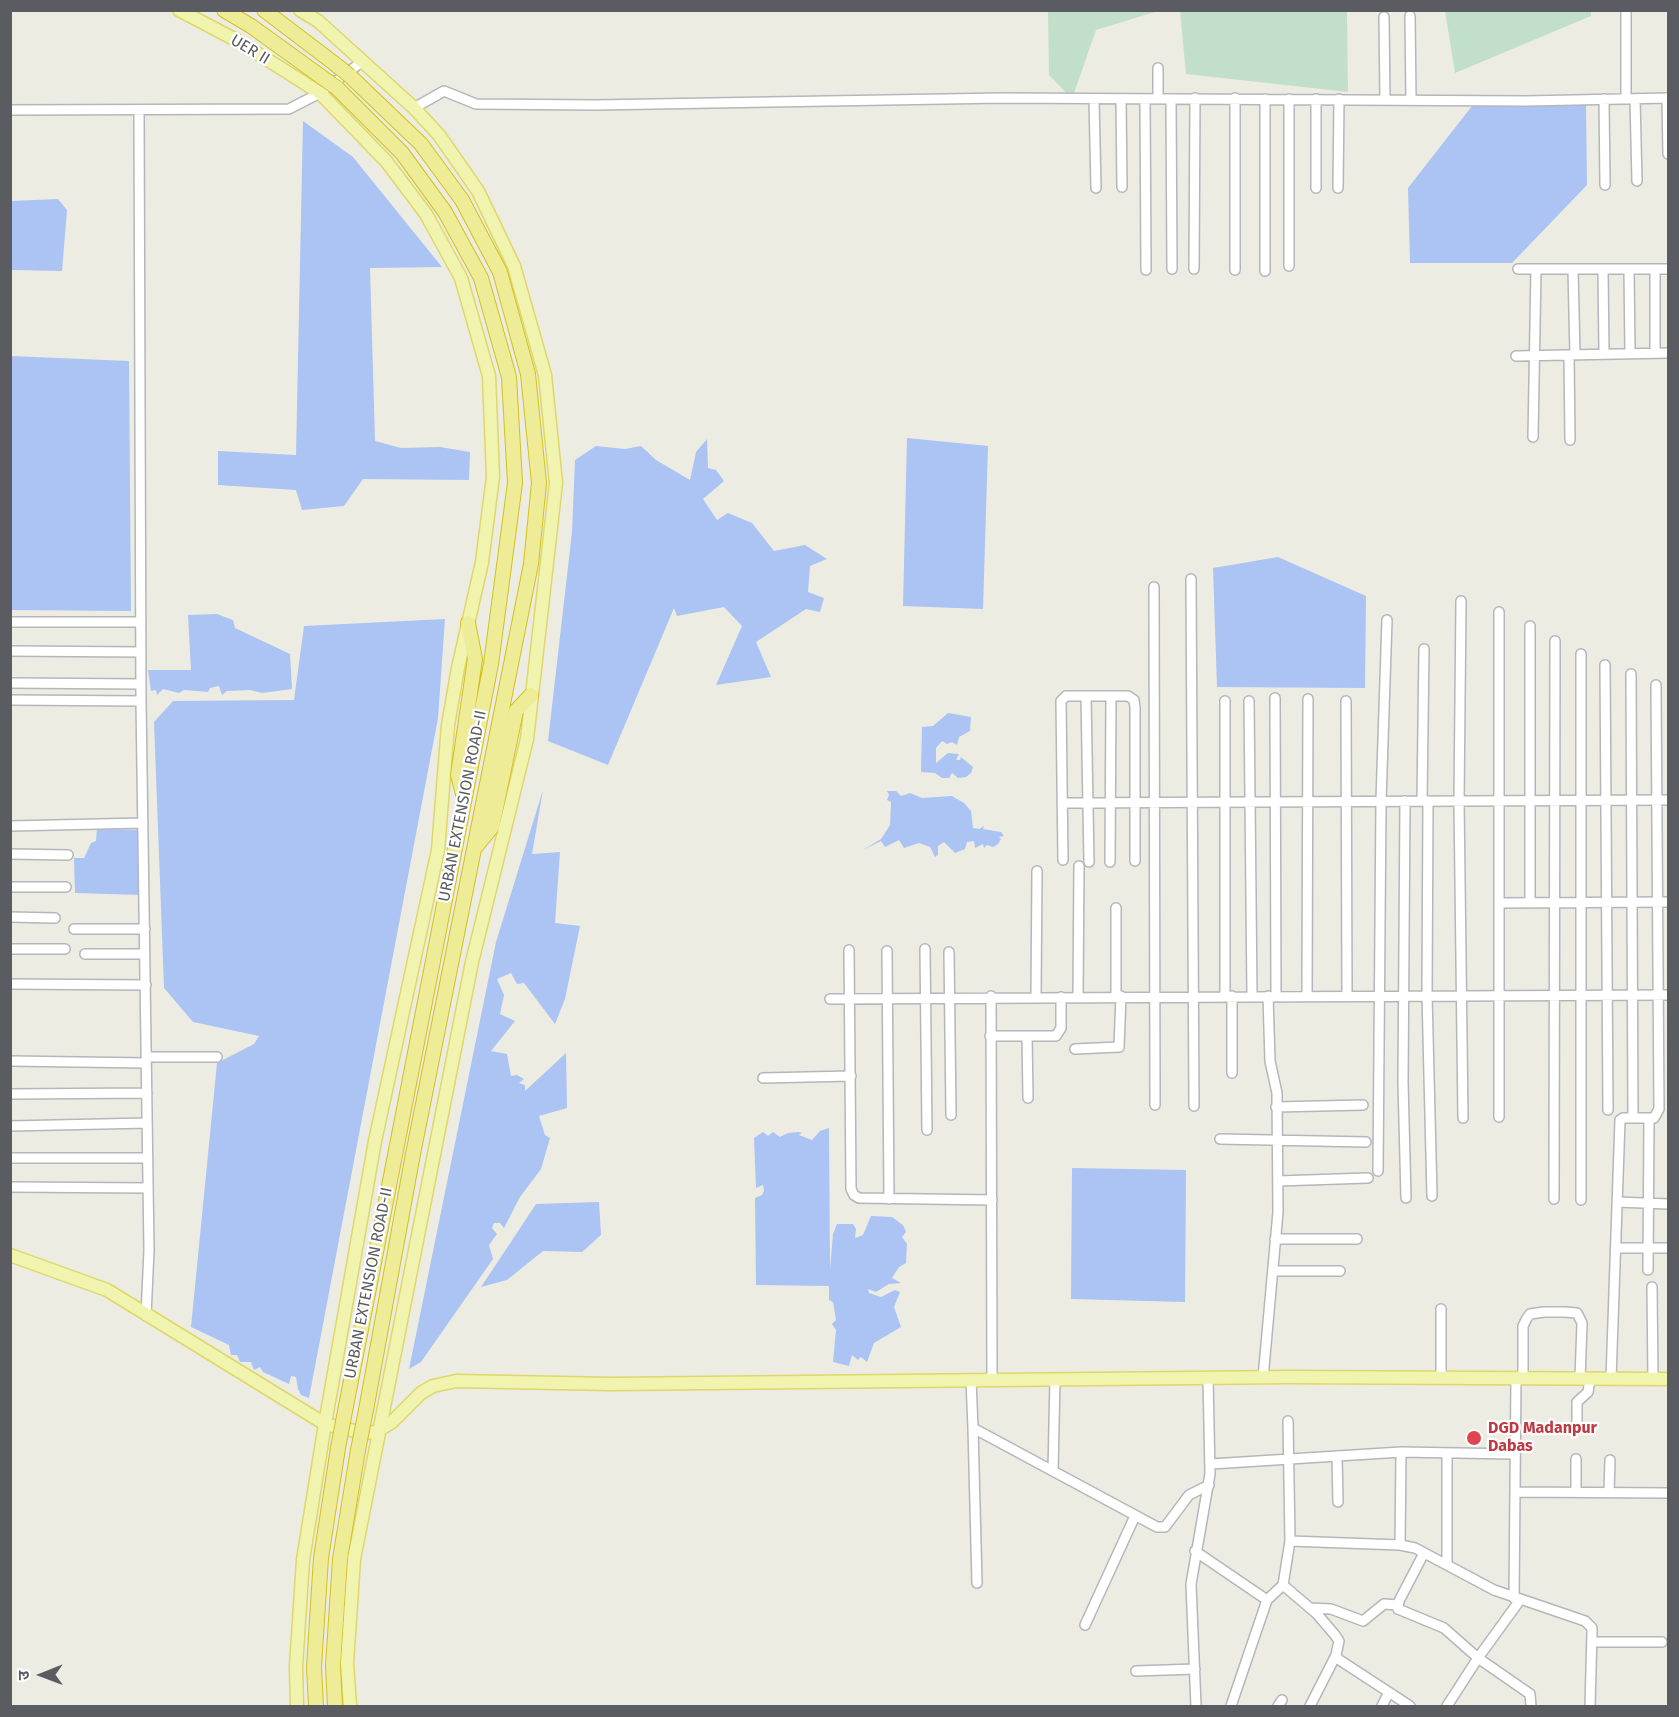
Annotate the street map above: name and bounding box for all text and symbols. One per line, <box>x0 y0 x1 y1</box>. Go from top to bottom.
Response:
street label: UER II <box>227 31 273 69</box>
street label: URBAN EXTENSION ROAD-II <box>435 709 491 903</box>
street label: URBAN EXTENSION ROAD-II <box>341 1186 397 1380</box>
place label: DGD Madanpur Dabas <box>1488 1419 1597 1457</box>
marker: DGD Madanpur Dabas <box>1465 1429 1483 1447</box>
north arrow <box>12 1645 72 1705</box>
text: उ <box>14 1670 33 1680</box>

